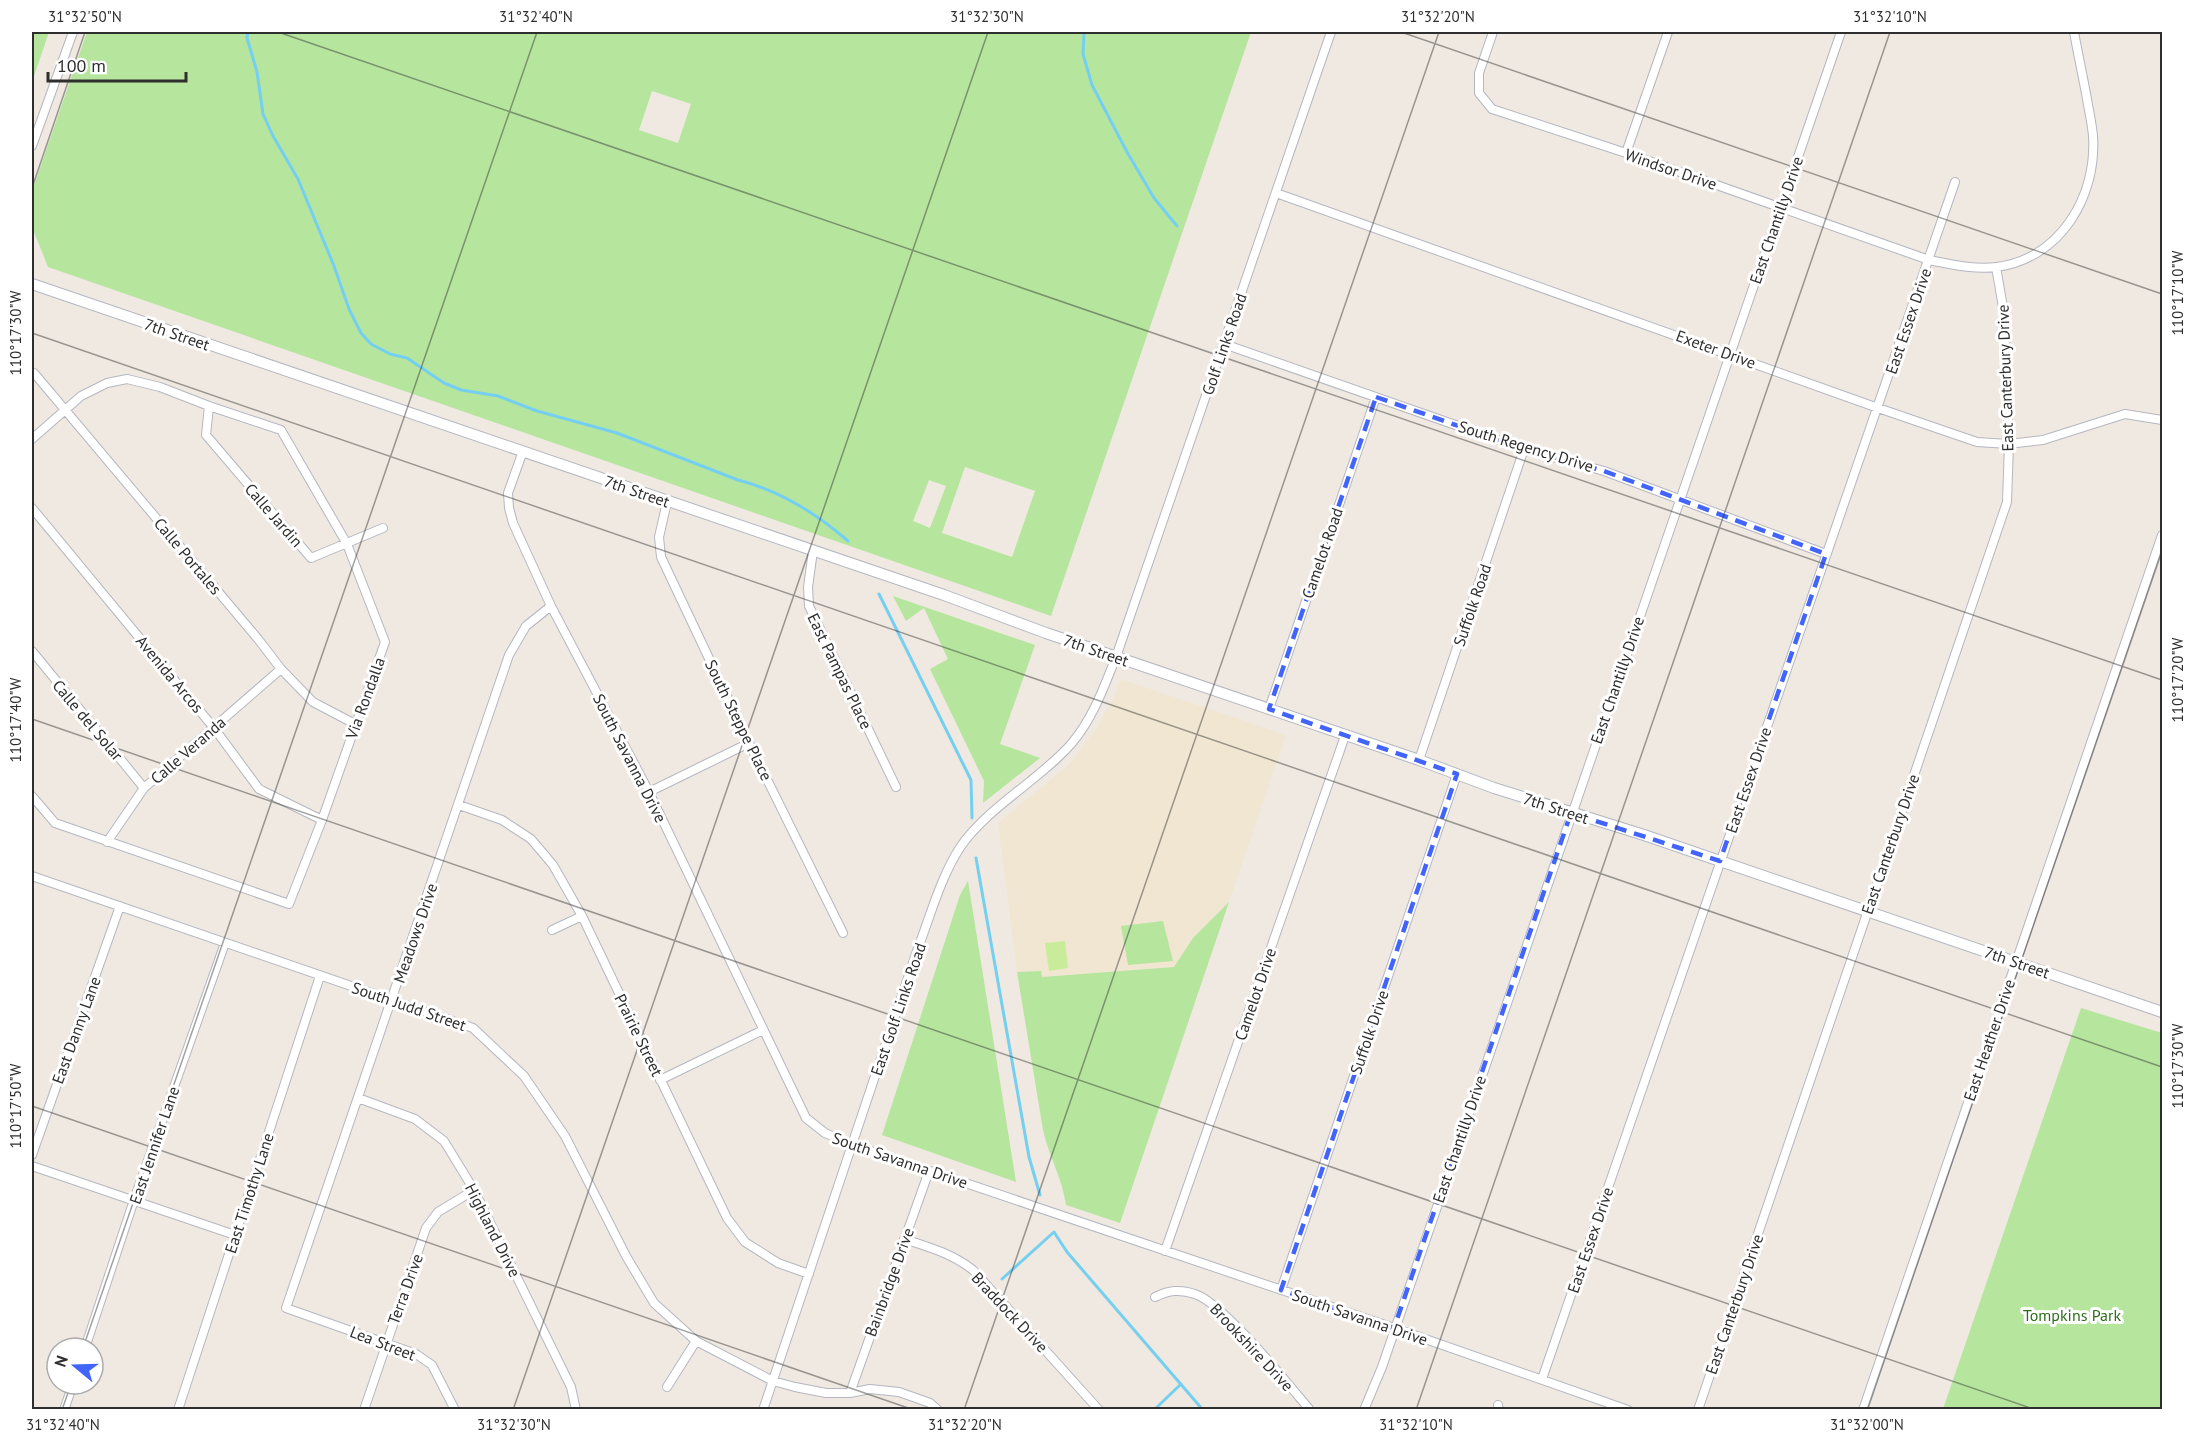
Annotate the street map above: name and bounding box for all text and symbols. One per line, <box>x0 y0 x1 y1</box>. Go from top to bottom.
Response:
text: 31°32'50"N <box>48 7 122 26</box>
text: 31°32'40"N <box>499 7 573 26</box>
text: 31°32'30"N <box>950 7 1024 26</box>
text: 31°32'20"N <box>1401 7 1475 26</box>
text: 31°32'10"N <box>1853 7 1927 26</box>
scale bar <box>48 45 186 83</box>
text: 100 m <box>57 54 106 77</box>
street label: Windsor Drive <box>1622 144 1720 194</box>
street label: East Chantilly Drive <box>1745 154 1807 286</box>
text: 110°17'10"W <box>2168 250 2187 335</box>
street label: East Essex Drive <box>1881 265 1935 377</box>
text: 110°17'30"W <box>6 290 25 375</box>
street label: Golf Links Road <box>1197 290 1251 398</box>
street label: East Canterbury Drive <box>1992 304 2018 452</box>
street label: 7th Street <box>142 314 213 355</box>
street label: Exeter Drive <box>1673 325 1759 373</box>
street label: South Regency Drive <box>1456 416 1596 476</box>
street label: 7th Street <box>602 471 673 512</box>
street label: Calle Jardin <box>241 479 307 551</box>
street label: Camelot Road <box>1297 505 1347 601</box>
street label: Calle Portales <box>150 513 226 599</box>
street label: Suffolk Road <box>1449 561 1495 649</box>
street label: East Pampas Place <box>803 610 877 732</box>
street label: East Chantilly Drive <box>1586 614 1648 746</box>
street label: 7th Street <box>1061 630 1132 671</box>
street label: Avenida Arcos <box>132 631 208 717</box>
text: 110°17'20"W <box>2168 637 2187 722</box>
street label: Via Rondalla <box>341 654 389 743</box>
street label: South Steppe Place <box>701 656 777 784</box>
street label: Calle del Solar <box>48 676 128 765</box>
text: 110°17'40"W <box>6 677 25 762</box>
street label: South Savanna Drive <box>589 690 671 826</box>
street label: Calle Veranda <box>146 712 230 788</box>
street label: East Essex Drive <box>1721 724 1775 836</box>
street label: East Canterbury Drive <box>1857 771 1923 917</box>
street label: 7th Street <box>1521 788 1592 828</box>
street label: Meadows Drive <box>389 880 441 986</box>
street label: East Golf Links Road <box>866 940 930 1078</box>
street label: 7th Street <box>1982 942 2053 983</box>
street label: Camelot Drive <box>1230 945 1280 1043</box>
street label: East Danny Lane <box>47 974 105 1086</box>
street label: East Heather Drive <box>1959 976 2019 1104</box>
street label: South Judd Street <box>349 977 469 1035</box>
street label: Suffolk Drive <box>1345 987 1393 1077</box>
street label: Prairie Street <box>610 991 668 1080</box>
text: 110°17'30"W <box>2168 1023 2187 1108</box>
text: 110°17'50"W <box>6 1063 25 1148</box>
street label: East Chantilly Drive <box>1428 1073 1490 1205</box>
street label: East Jennifer Lane <box>125 1084 183 1206</box>
street label: South Savanna Drive <box>830 1127 970 1193</box>
street label: East Timothy Lane <box>220 1130 278 1256</box>
street label: Highland Drive <box>461 1180 525 1280</box>
street label: East Essex Drive <box>1563 1184 1617 1296</box>
street label: Bainbridge Drive <box>860 1225 918 1339</box>
street label: East Canterbury Drive <box>1701 1231 1767 1377</box>
street label: Terra Drive <box>383 1251 427 1327</box>
street label: Braddock Drive <box>968 1267 1052 1357</box>
street label: South Savanna Drive <box>1290 1284 1430 1350</box>
street label: Brookshire Drive <box>1206 1299 1298 1395</box>
park label: Tompkins Park <box>2023 1305 2121 1325</box>
street label: Lea Street <box>347 1321 419 1365</box>
north arrow <box>45 1336 105 1396</box>
text: N <box>50 1353 72 1369</box>
text: 31°32'40"N <box>26 1415 100 1434</box>
text: 31°32'30"N <box>477 1415 551 1434</box>
text: 31°32'20"N <box>928 1415 1002 1434</box>
text: 31°32'10"N <box>1379 1415 1453 1434</box>
text: 31°32'00"N <box>1830 1415 1904 1434</box>

